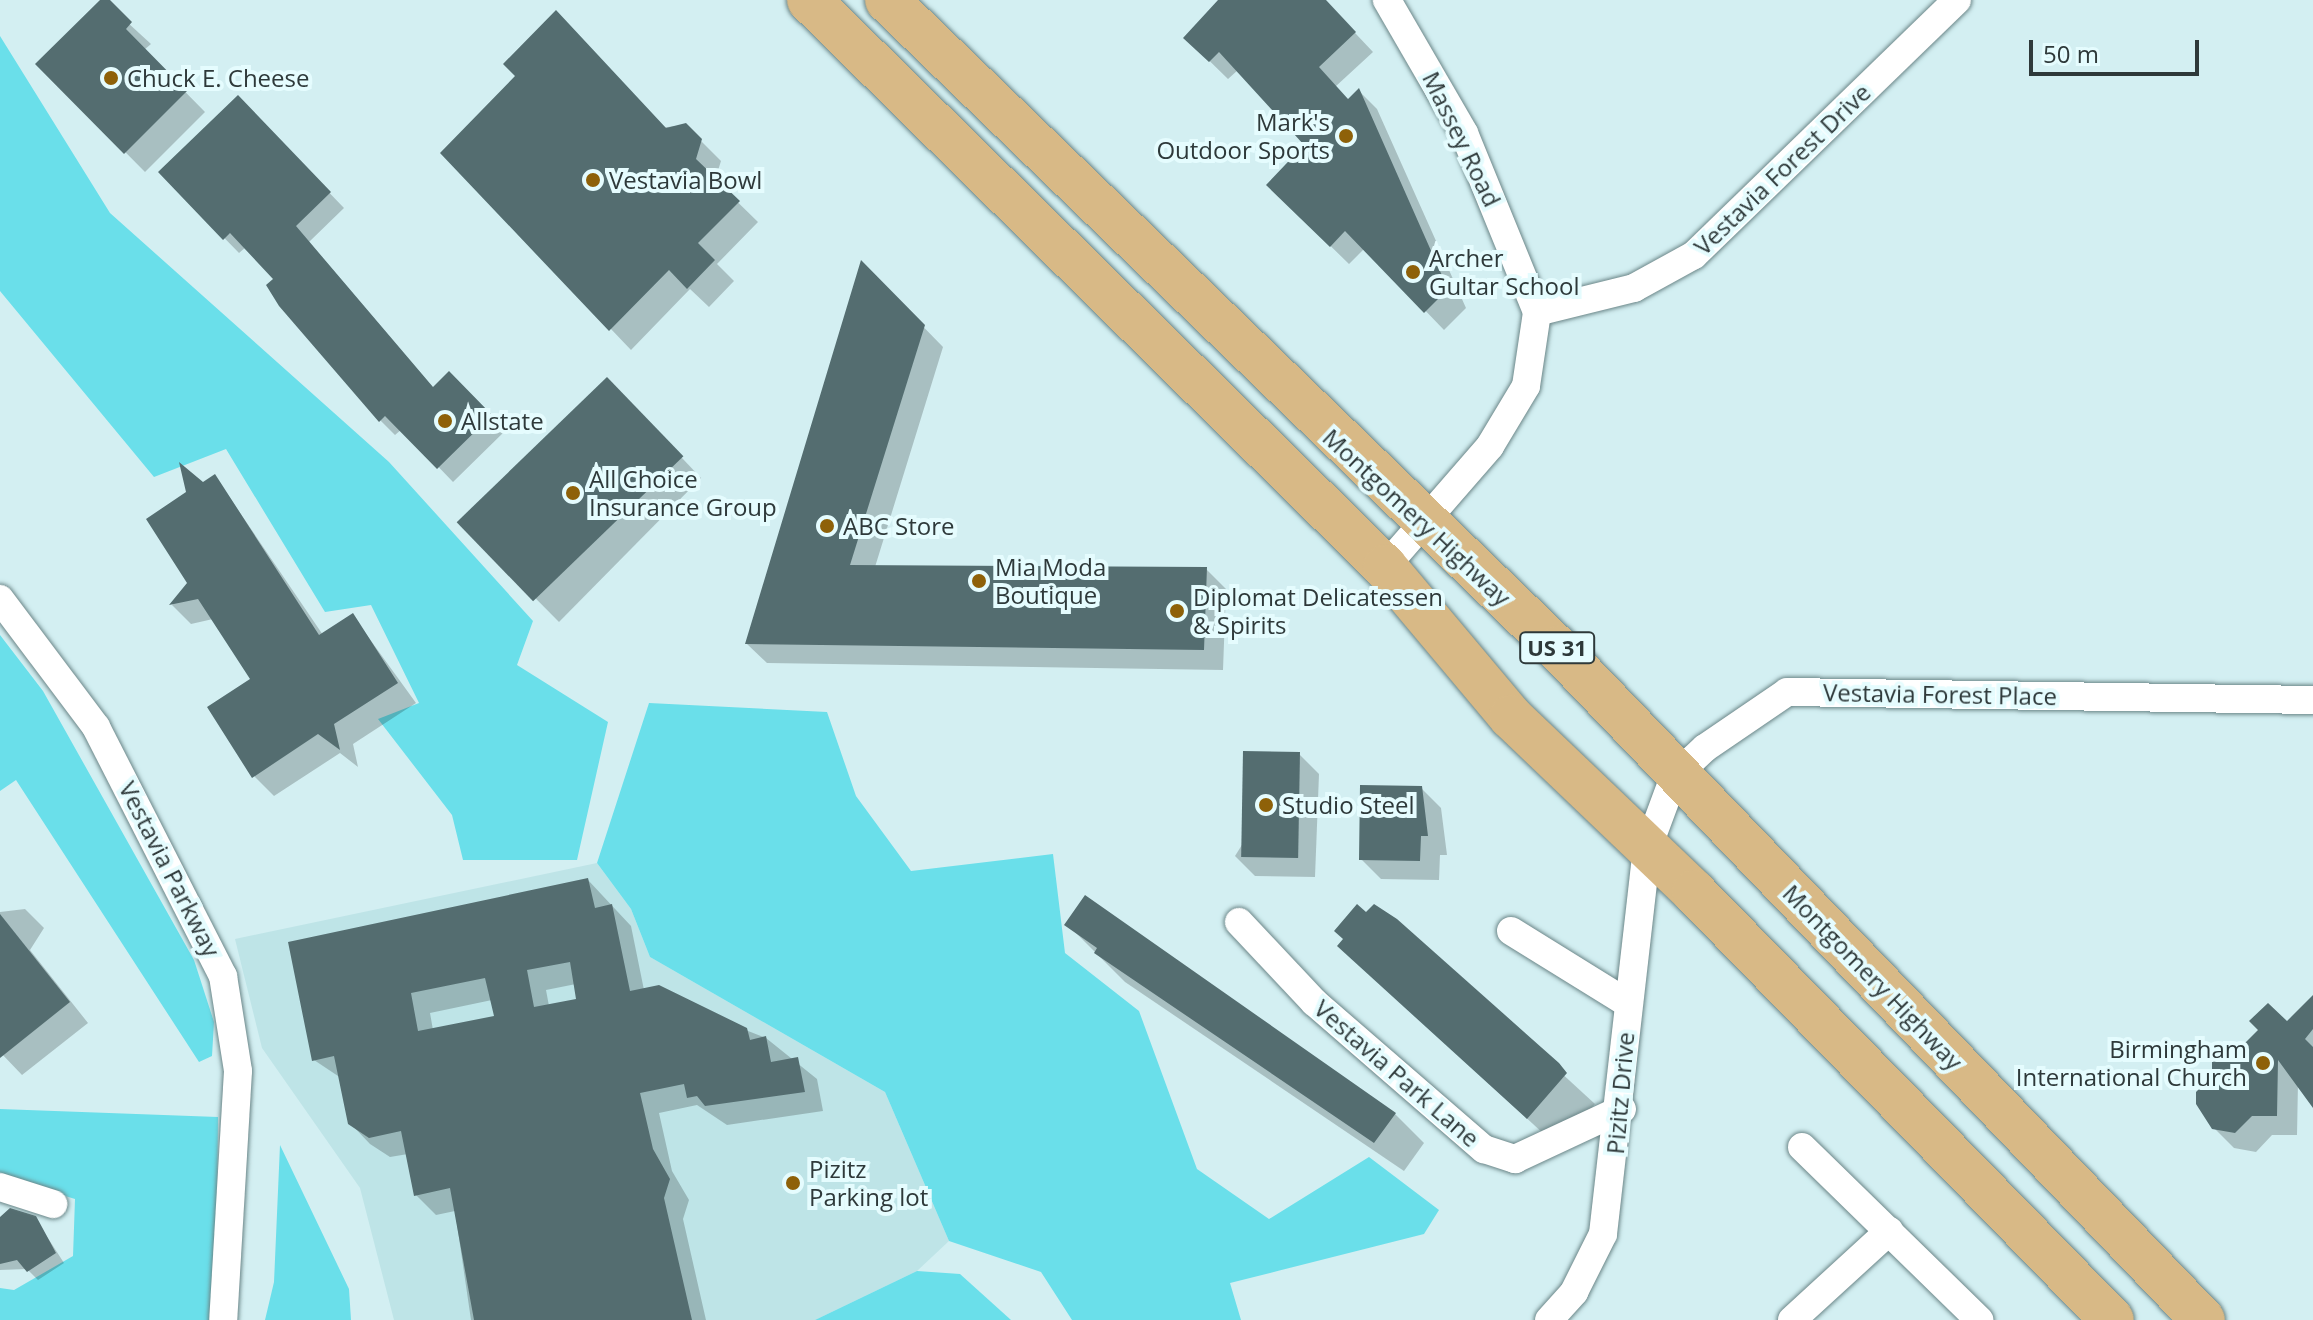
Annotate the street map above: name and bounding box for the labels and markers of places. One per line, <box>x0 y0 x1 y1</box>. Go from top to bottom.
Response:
place label: Chuck E. Cheese <box>127 64 309 92</box>
marker: Chuck E. Cheese <box>102 69 120 87</box>
place label: Mark's Outdoor Sports <box>1156 108 1330 164</box>
marker: Mark's Outdoor Sports <box>1337 127 1355 145</box>
place label: Vestavia Bowl <box>609 166 762 194</box>
marker: Vestavia Bowl <box>584 171 602 189</box>
place label: Archer Gultar School <box>1429 244 1579 300</box>
marker: Archer Gultar School <box>1404 263 1422 281</box>
place label: Allstate <box>461 407 544 435</box>
marker: Allstate <box>436 412 454 430</box>
place label: All Choice Insurance Group <box>589 465 777 521</box>
marker: All Choice Insurance Group <box>564 484 582 502</box>
place label: ABC Store <box>843 512 954 540</box>
marker: ABC Store <box>818 517 836 535</box>
place label: Mia Moda Boutique <box>995 553 1106 609</box>
marker: Mia Moda Boutique <box>970 572 988 590</box>
place label: Diplomat Delicatessen & Spirits <box>1193 583 1443 639</box>
marker: Diplomat Delicatessen & Spirits <box>1168 602 1186 620</box>
place label: Studio Steel <box>1282 791 1415 819</box>
marker: Studio Steel <box>1257 796 1275 814</box>
place label: Birmingham International Church <box>2016 1035 2247 1091</box>
marker: Birmingham International Church <box>2254 1054 2272 1072</box>
place label: Pizitz Parking lot <box>809 1155 928 1211</box>
marker: Pizitz Parking lot <box>784 1174 802 1192</box>

